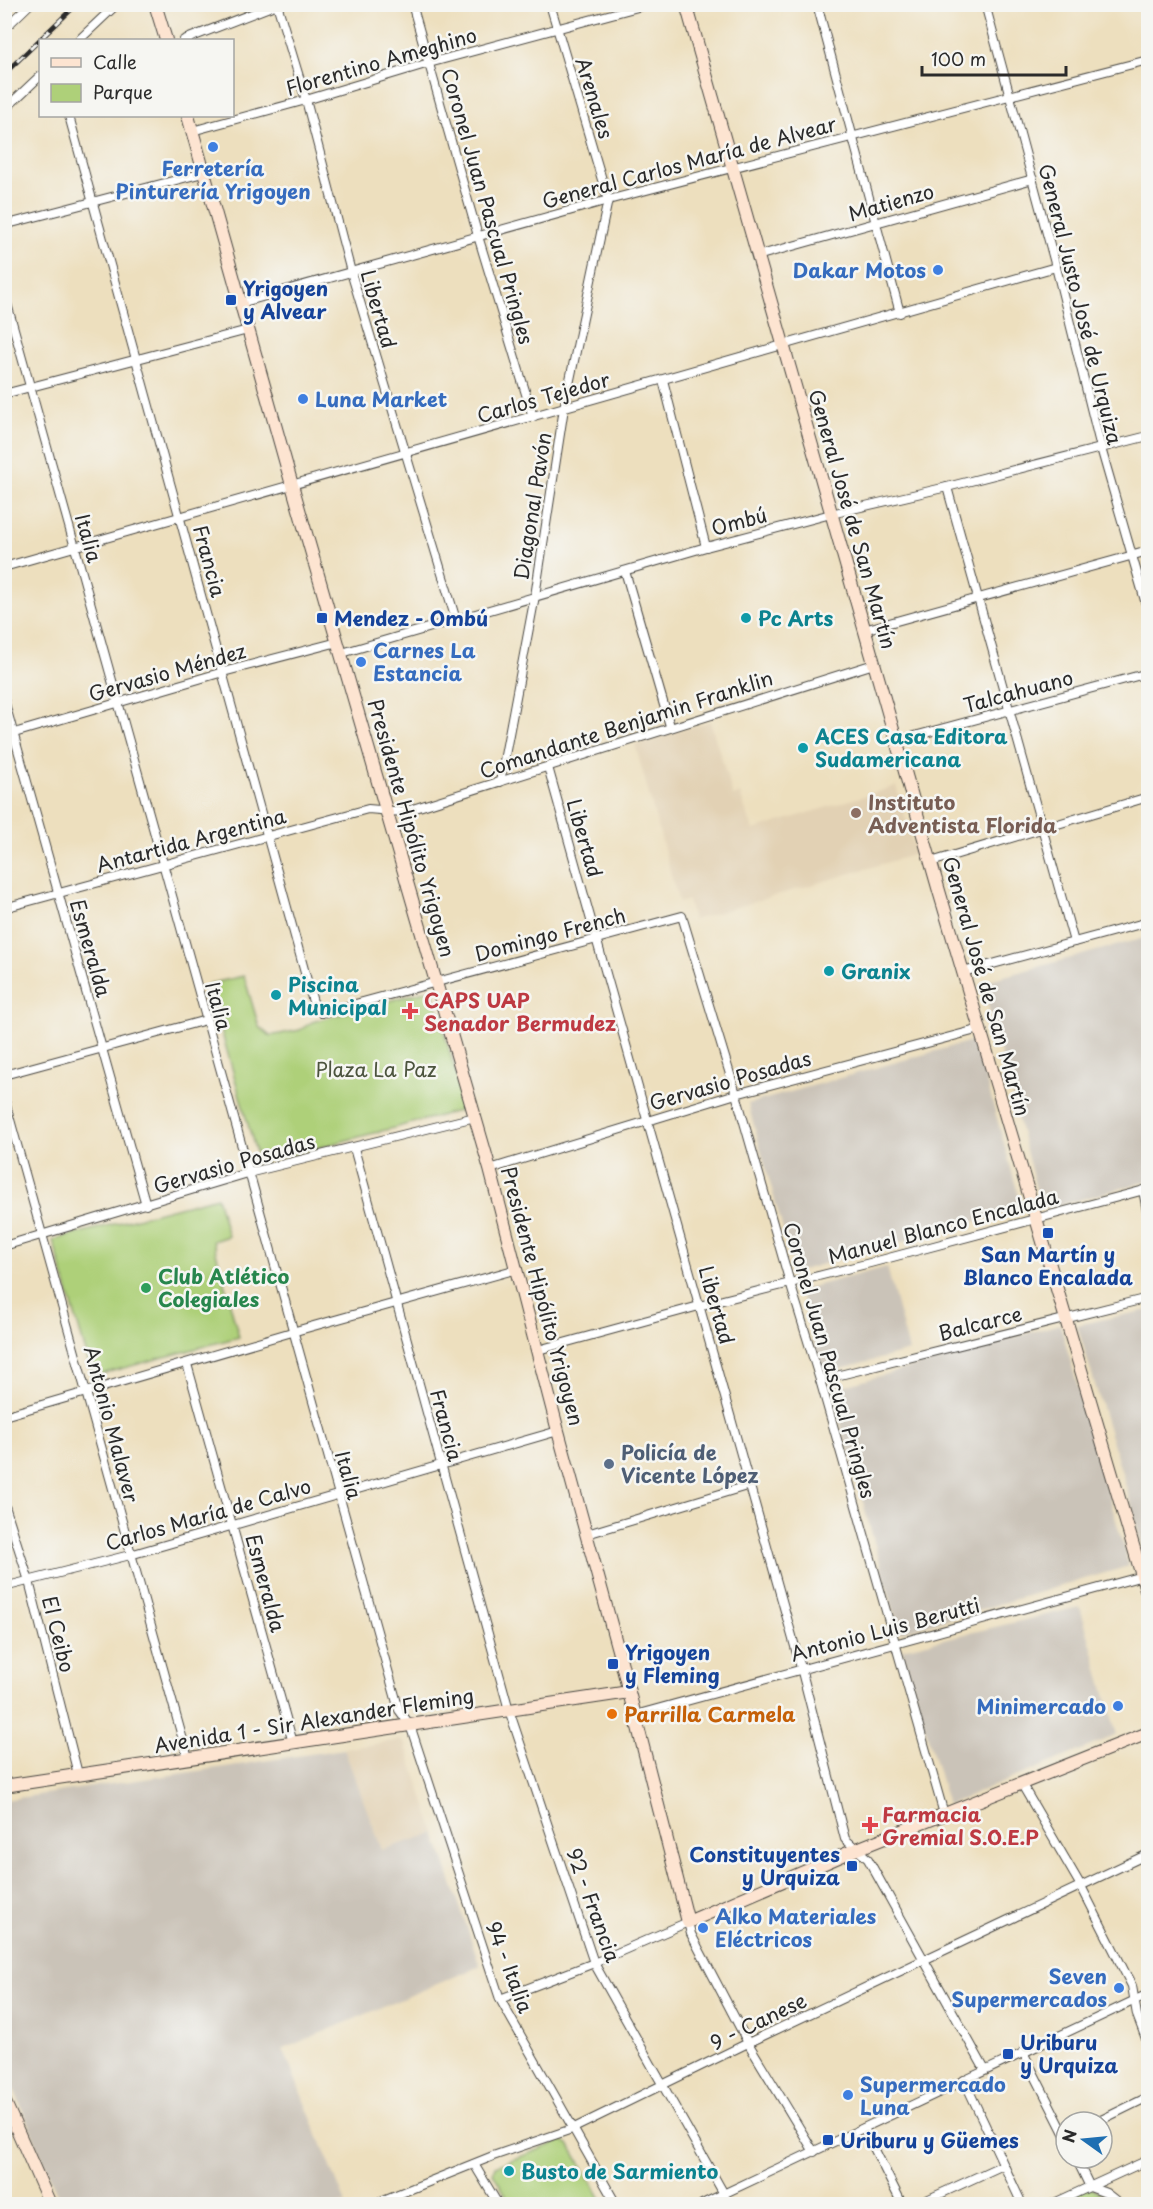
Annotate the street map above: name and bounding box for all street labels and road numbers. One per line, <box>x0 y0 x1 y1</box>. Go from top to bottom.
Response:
street label: Florentino Ameghino <box>282 19 480 103</box>
street label: Arenales <box>568 54 622 142</box>
street label: Coronel Juan Pascual Pringles <box>434 64 542 348</box>
street label: General Carlos María de Alvear <box>538 108 840 216</box>
street label: General Justo José de Urquiza <box>1032 160 1131 448</box>
street label: Matienzo <box>845 175 937 229</box>
street label: Libertad <box>354 266 404 352</box>
street label: Carlos Tejedor <box>473 363 614 430</box>
street label: General José de San Martín <box>802 386 904 652</box>
street label: Diagonal Pavón <box>506 430 558 582</box>
street label: Ombú <box>708 499 770 543</box>
street label: Italia <box>68 510 110 567</box>
street label: Francia <box>186 522 234 601</box>
street label: Gervasio Méndez <box>85 635 249 709</box>
street label: Comandante Benjamin Franklin <box>475 662 777 786</box>
street label: Talcahuano <box>960 662 1076 720</box>
street label: Presidente Hipólito Yrigoyen <box>361 695 463 961</box>
street label: Libertad <box>560 795 610 881</box>
street label: Antartida Argentina <box>93 800 290 880</box>
street label: General José de San Martín <box>936 853 1038 1119</box>
street label: Esmeralda <box>63 895 119 1001</box>
street label: Domingo French <box>471 899 629 969</box>
street label: Italia <box>198 978 240 1035</box>
street label: Gervasio Posadas <box>646 1043 814 1117</box>
street label: Gervasio Posadas <box>150 1126 318 1200</box>
street label: Presidente Hipólito Yrigoyen <box>494 1163 592 1429</box>
street label: Manuel Blanco Encalada <box>825 1181 1062 1271</box>
street label: Coronel Juan Pascual Pringles <box>776 1218 884 1502</box>
street label: Libertad <box>692 1262 742 1348</box>
street label: Balcarce <box>935 1298 1025 1348</box>
street label: Antonio Malaver <box>77 1342 148 1506</box>
street label: Francia <box>423 1386 471 1465</box>
street label: Italia <box>328 1447 370 1504</box>
street label: Carlos María de Calvo <box>102 1470 314 1558</box>
street label: Esmeralda <box>238 1530 294 1636</box>
street label: Antonio Luis Berutti <box>787 1589 983 1669</box>
street label: El Ceibo <box>35 1593 83 1675</box>
street label: Avenida 1 - Sir Alexander Fleming <box>152 1680 476 1760</box>
street label: 92 - Francia <box>559 1844 629 1967</box>
street label: 94 - Italia <box>479 1917 541 2018</box>
street label: 9 - Canese <box>705 1985 811 2057</box>

